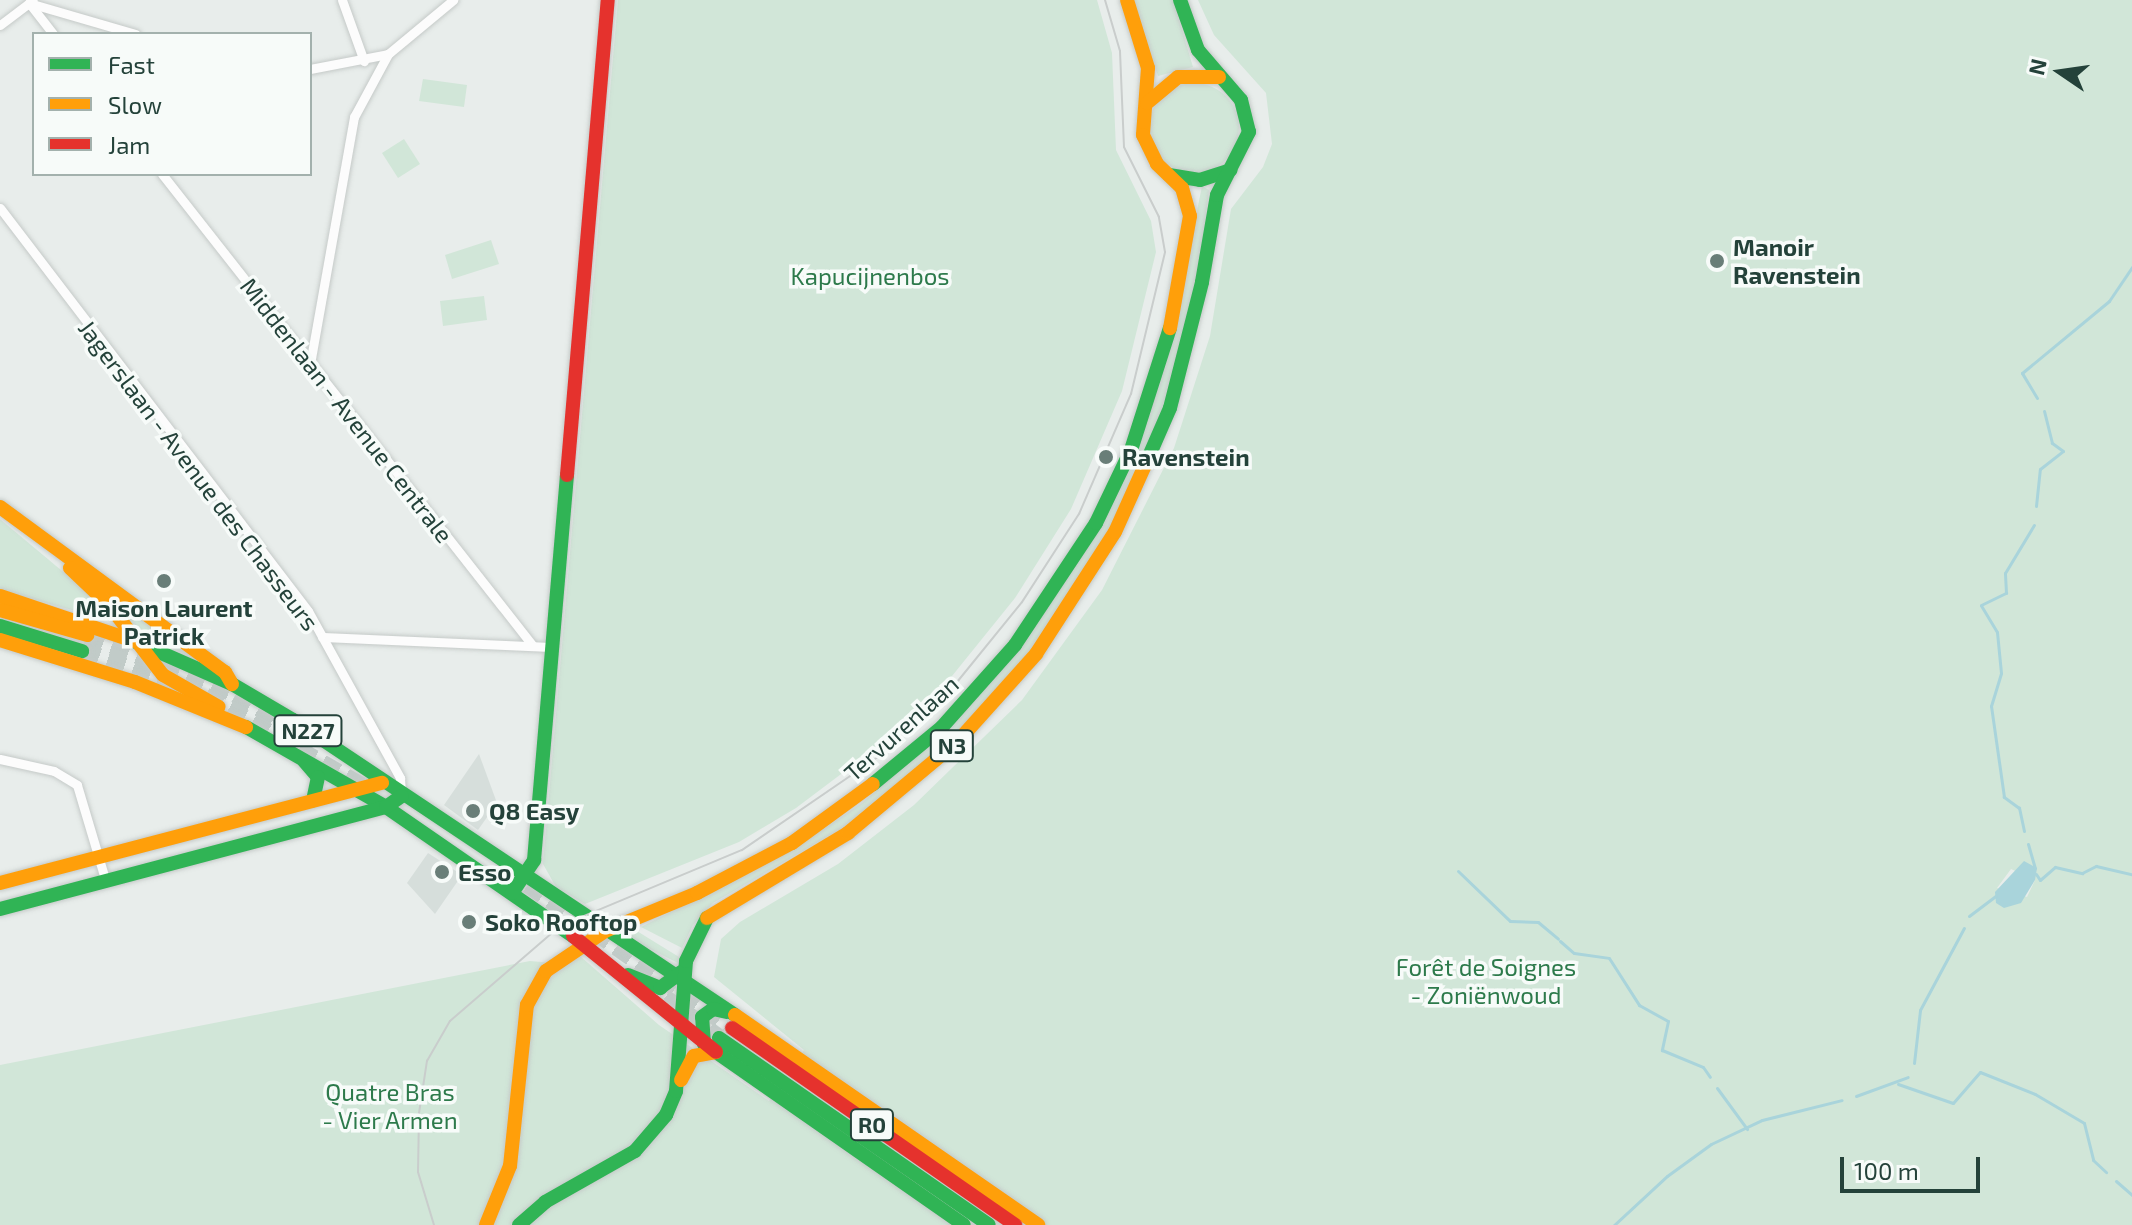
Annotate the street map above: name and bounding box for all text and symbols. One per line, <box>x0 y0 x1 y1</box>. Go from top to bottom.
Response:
legend <box>32 32 312 176</box>
north arrow <box>2020 32 2100 112</box>
text: Fast <box>108 50 155 79</box>
text: N <box>2022 56 2051 77</box>
text: Slow <box>108 90 162 119</box>
text: Jam <box>108 130 150 159</box>
place label: Manoir Ravenstein <box>1733 233 1861 289</box>
marker: Manoir Ravenstein <box>1708 252 1726 270</box>
park label: Kapucijnenbos <box>791 262 949 290</box>
street label: Middenlaan - Avenue Centrale <box>235 272 459 548</box>
street label: Jagerslaan - Avenue des Chasseurs <box>73 314 325 636</box>
place label: Ravenstein <box>1122 443 1250 471</box>
marker: Ravenstein <box>1097 448 1115 466</box>
marker: Maison Laurent Patrick <box>155 572 173 590</box>
place label: Maison Laurent Patrick <box>75 594 253 650</box>
street label: Tervurenlaan <box>838 669 964 787</box>
road number: N227 <box>272 713 344 749</box>
road number: N3 <box>928 728 976 764</box>
place label: Q8 Easy <box>489 797 579 825</box>
marker: Q8 Easy <box>464 802 482 820</box>
place label: Esso <box>458 858 512 886</box>
marker: Esso <box>433 863 451 881</box>
place label: Soko Rooftop <box>485 908 637 936</box>
marker: Soko Rooftop <box>460 913 478 931</box>
park label: Forêt de Soignes - Zoniënwoud <box>1396 953 1576 1009</box>
park label: Quatre Bras - Vier Armen <box>322 1078 458 1134</box>
road number: R0 <box>848 1107 896 1143</box>
scale bar <box>1844 1141 1984 1191</box>
text: 100 m <box>1854 1156 1919 1185</box>

